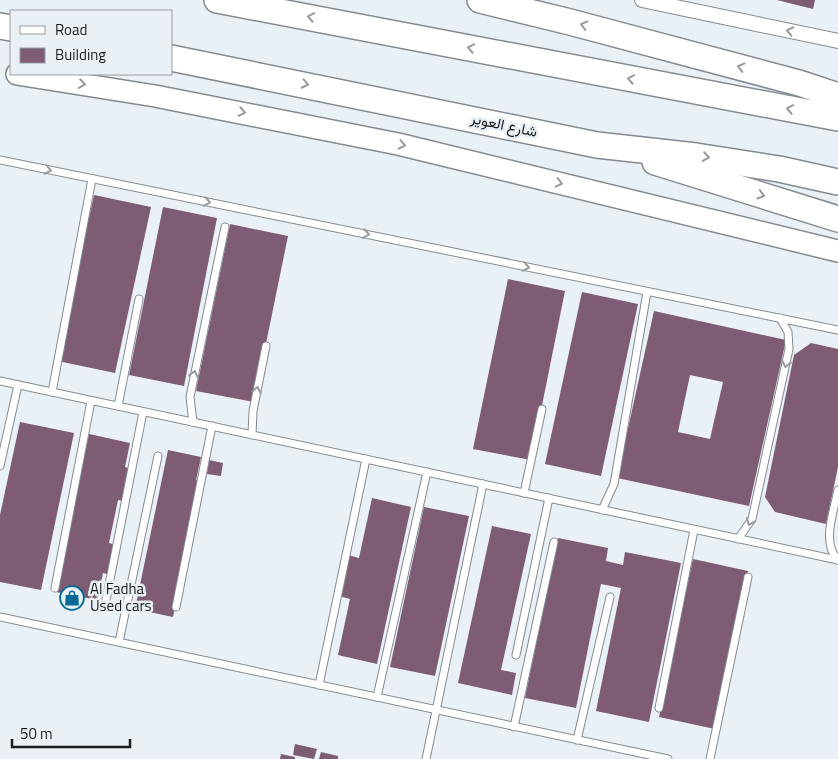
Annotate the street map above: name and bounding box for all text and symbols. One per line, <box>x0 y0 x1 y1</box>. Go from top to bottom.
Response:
legend <box>10 10 172 75</box>
one-way arrow <box>307 12 316 22</box>
text: Road <box>55 18 87 41</box>
one-way arrow <box>581 21 589 31</box>
one-way arrow <box>786 26 795 37</box>
text: Building <box>55 43 106 66</box>
one-way arrow <box>467 43 475 53</box>
one-way arrow <box>737 62 746 73</box>
one-way arrow <box>626 74 635 84</box>
one-way arrow <box>79 78 87 89</box>
one-way arrow <box>301 78 309 89</box>
one-way arrow <box>786 105 795 115</box>
street label: شارع العوير <box>468 106 540 143</box>
one-way arrow <box>238 107 247 117</box>
one-way arrow <box>397 139 406 150</box>
one-way arrow <box>701 152 710 162</box>
one-way arrow <box>43 164 52 175</box>
one-way arrow <box>555 177 564 188</box>
one-way arrow <box>756 190 765 200</box>
one-way arrow <box>203 196 211 207</box>
one-way arrow <box>362 229 371 239</box>
one-way arrow <box>521 261 530 272</box>
one-way arrow <box>781 359 792 368</box>
one-way arrow <box>189 370 199 379</box>
one-way arrow <box>251 386 262 395</box>
one-way arrow <box>745 517 756 526</box>
place label: Al Fadha Used cars <box>90 577 152 617</box>
shop icon: Al Fadha Used cars <box>59 585 85 611</box>
scale bar <box>12 716 130 748</box>
text: 50 m <box>20 722 53 745</box>

